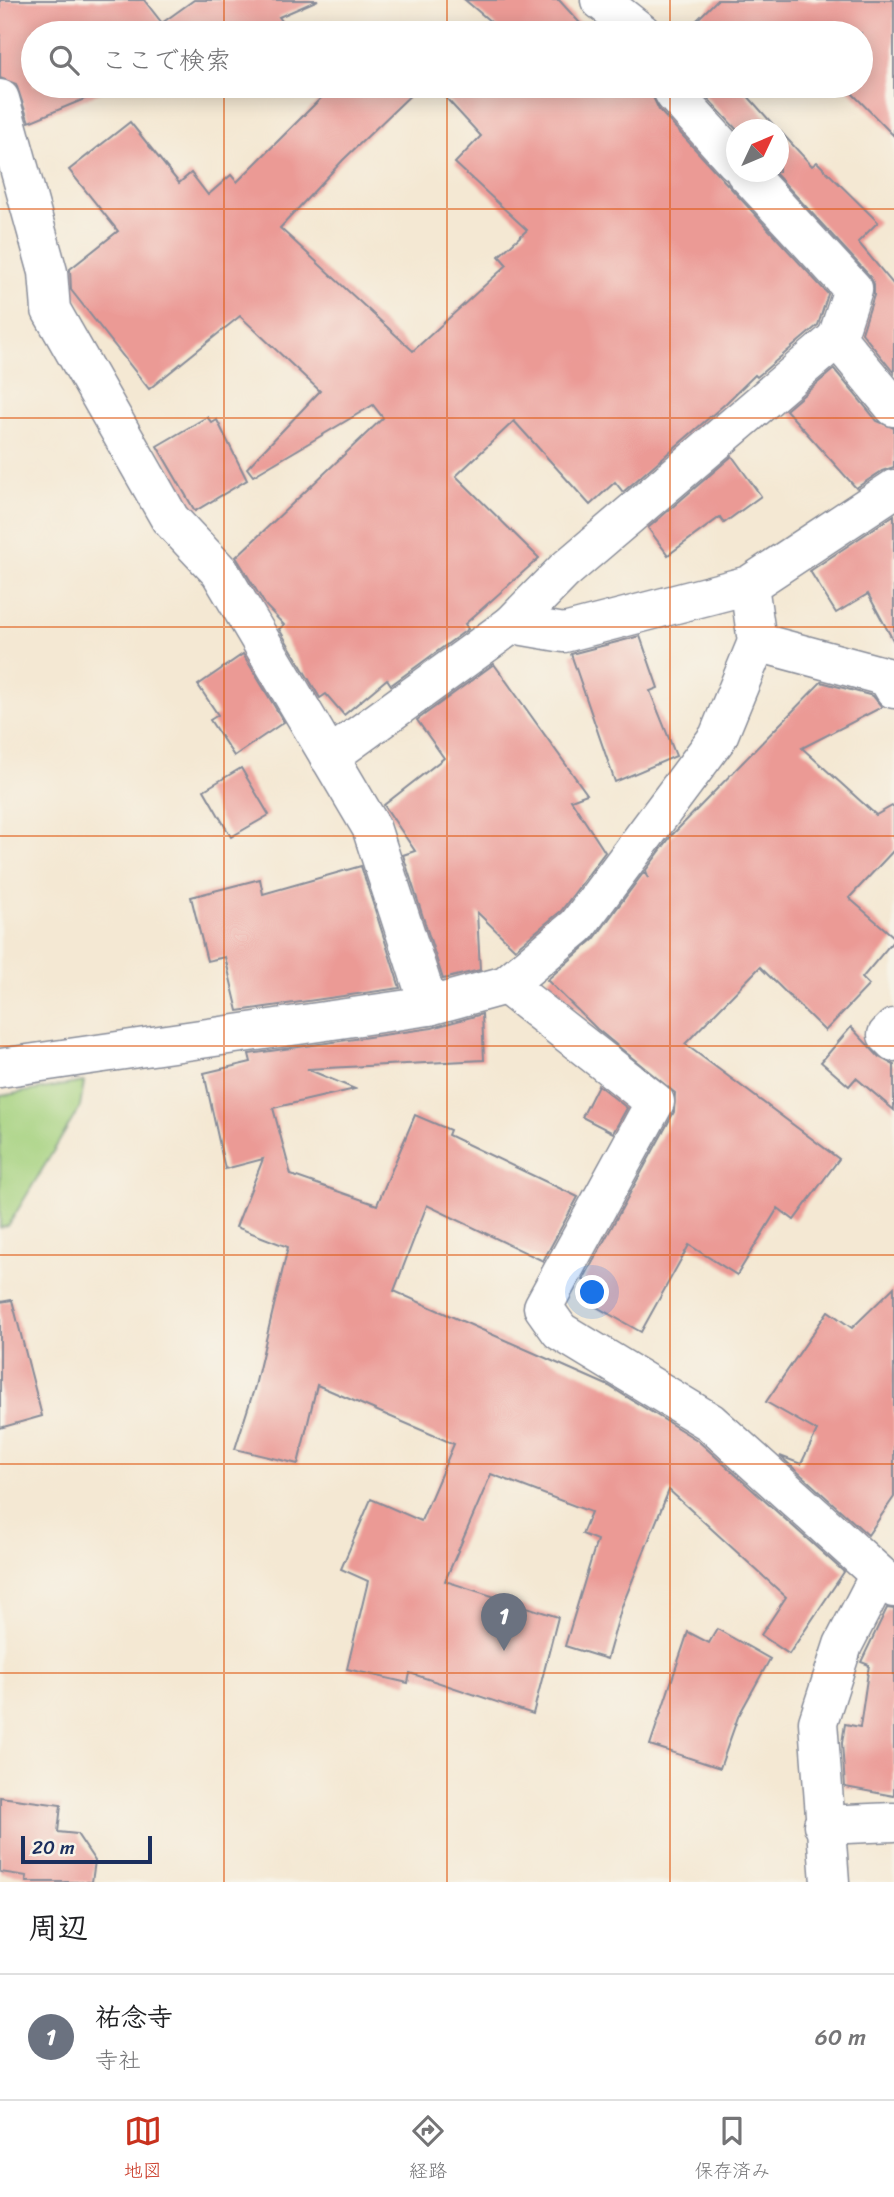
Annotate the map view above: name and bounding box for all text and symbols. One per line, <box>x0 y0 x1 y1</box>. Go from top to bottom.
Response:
search box <box>21 21 873 98</box>
text: ここで検索 <box>101 37 231 83</box>
icon: search <box>45 41 83 79</box>
north arrow <box>726 119 789 182</box>
your location <box>575 1275 609 1309</box>
pin: 1 <box>481 1593 527 1651</box>
text: 20 m <box>32 1831 75 1864</box>
scale bar <box>21 1833 152 1865</box>
text: 周辺 <box>28 1901 88 1955</box>
text: 祐念寺 <box>95 1994 173 2040</box>
text: 1 <box>46 2017 56 2058</box>
text: 60 m <box>815 2017 866 2058</box>
text: 寺社 <box>95 2040 141 2081</box>
tab: 地図 <box>124 2112 162 2187</box>
tab: 経路 <box>409 2112 447 2187</box>
tab: 保存済み <box>694 2112 770 2187</box>

